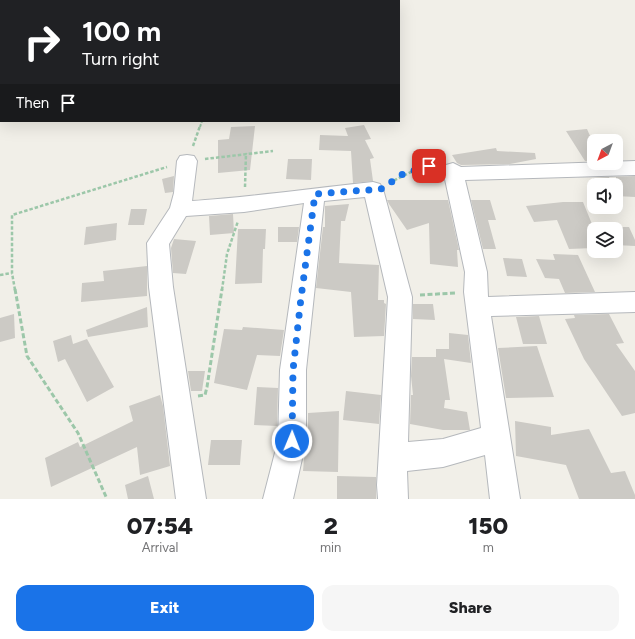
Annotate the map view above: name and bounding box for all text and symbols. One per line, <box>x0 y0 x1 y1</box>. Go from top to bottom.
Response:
text: 100 m <box>82 14 161 48</box>
icon: right <box>16 16 68 68</box>
text: Turn right <box>82 48 159 70</box>
icon: arrive <box>57 92 79 114</box>
text: Then <box>16 94 49 112</box>
north arrow <box>587 134 623 170</box>
map controls <box>587 134 623 258</box>
pin <box>412 149 446 183</box>
icon: arrive <box>418 155 440 177</box>
button: sound <box>587 178 623 214</box>
button: layers <box>587 222 623 258</box>
position arrow <box>271 420 313 462</box>
text: 07:54 <box>127 511 193 540</box>
text: 2 <box>324 511 338 540</box>
text: 150 <box>468 511 508 540</box>
text: Arrival <box>142 540 178 555</box>
text: min <box>320 540 341 555</box>
text: m <box>483 540 494 555</box>
button: Exit <box>16 585 314 631</box>
button: Share <box>322 585 619 631</box>

